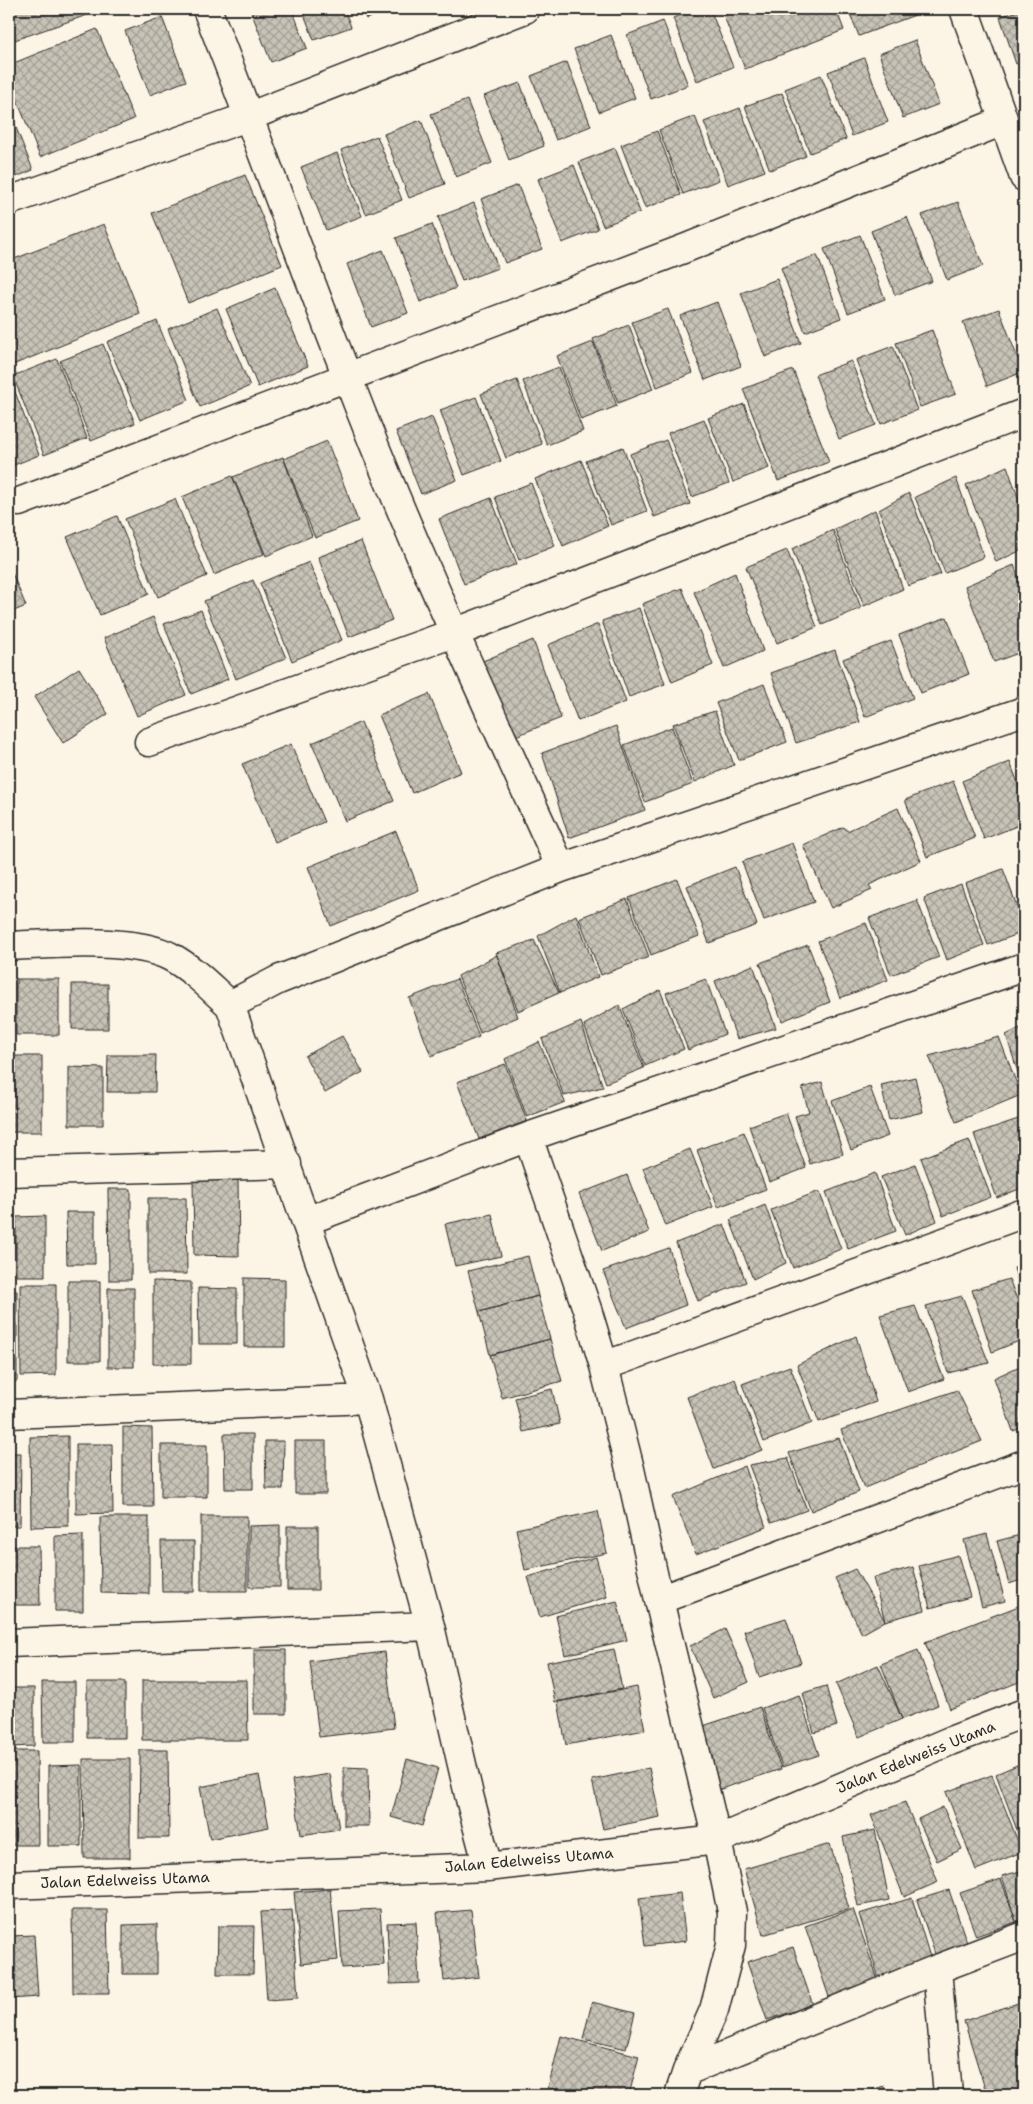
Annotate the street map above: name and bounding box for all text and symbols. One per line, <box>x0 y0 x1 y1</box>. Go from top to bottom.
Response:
street label: Jalan Edelweiss Utama <box>834 1716 999 1798</box>
street label: Jalan Edelweiss Utama <box>444 1843 615 1877</box>
street label: Jalan Edelweiss Utama <box>40 1867 211 1893</box>

